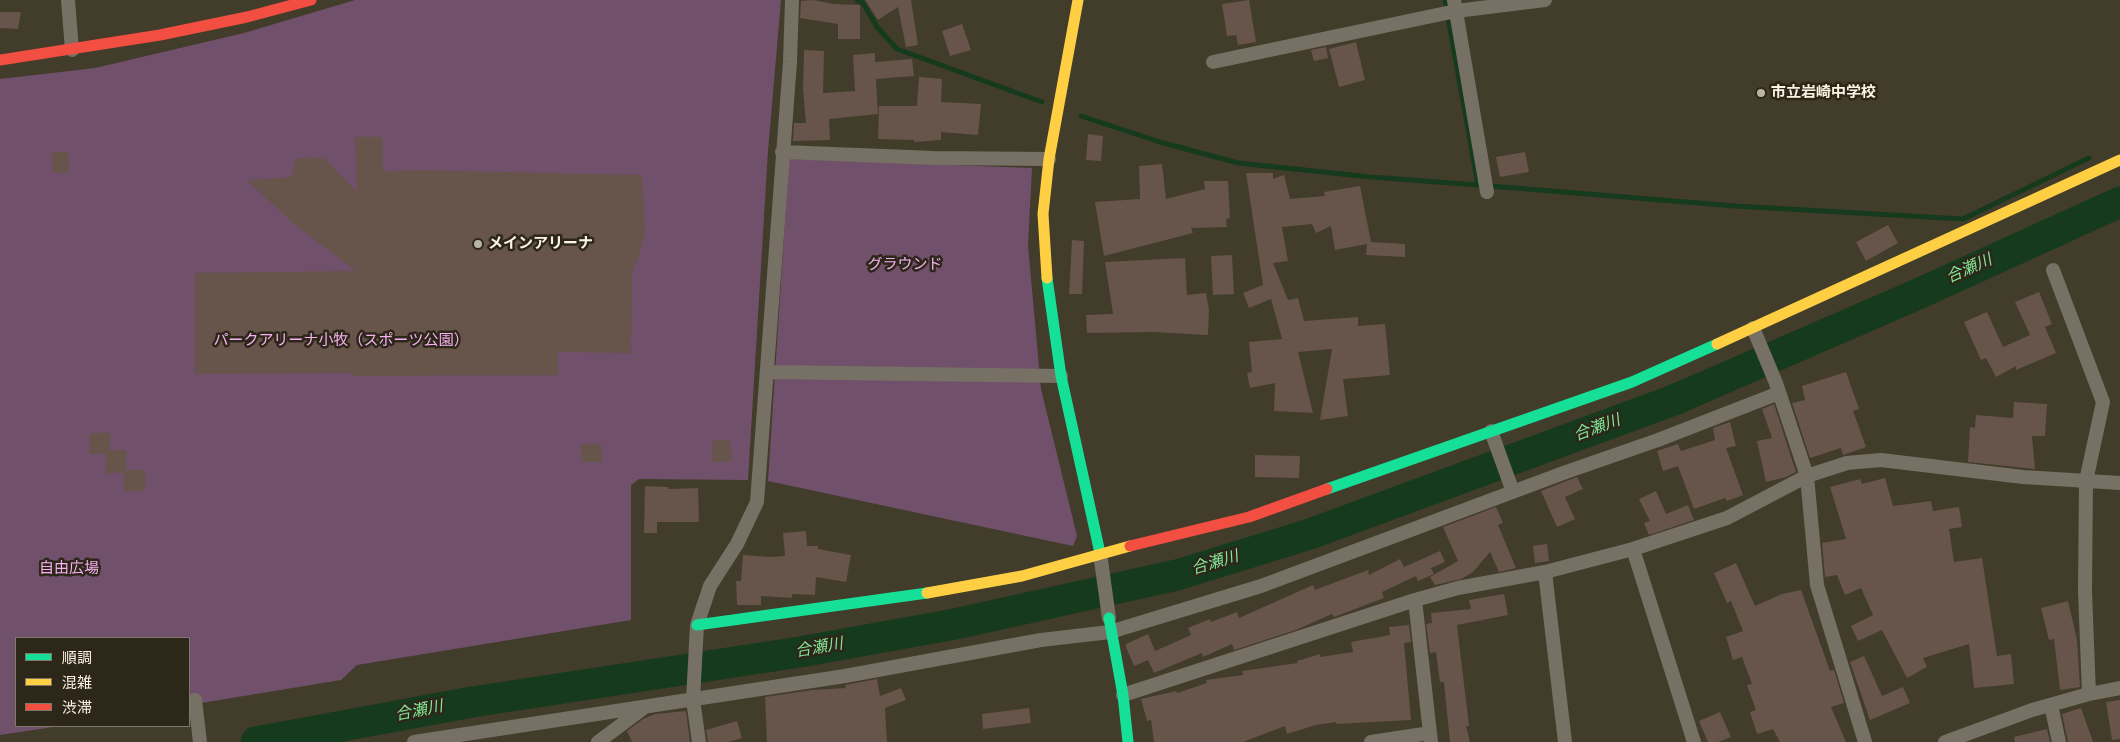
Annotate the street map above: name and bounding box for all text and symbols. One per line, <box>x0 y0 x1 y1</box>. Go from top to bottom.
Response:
place label: 市立岩崎中学校 <box>1771 84 1876 102</box>
marker: 市立岩崎中学校 <box>1755 87 1767 99</box>
place label: メインアリーナ <box>488 235 593 253</box>
marker: メインアリーナ <box>472 238 484 250</box>
water label: 合瀬川 <box>1943 250 1995 288</box>
park label: グラウンド <box>868 256 942 274</box>
park label: パークアリーナ小牧（スポーツ公園） <box>214 332 468 350</box>
water label: 合瀬川 <box>1571 411 1623 445</box>
water label: 合瀬川 <box>1189 547 1241 579</box>
park label: 自由広場 <box>39 560 99 578</box>
water label: 合瀬川 <box>794 634 844 662</box>
legend <box>15 637 190 727</box>
text: 順調 <box>62 649 92 667</box>
text: 混雑 <box>62 674 92 692</box>
water label: 合瀬川 <box>394 697 444 725</box>
text: 渋滞 <box>62 699 92 717</box>

